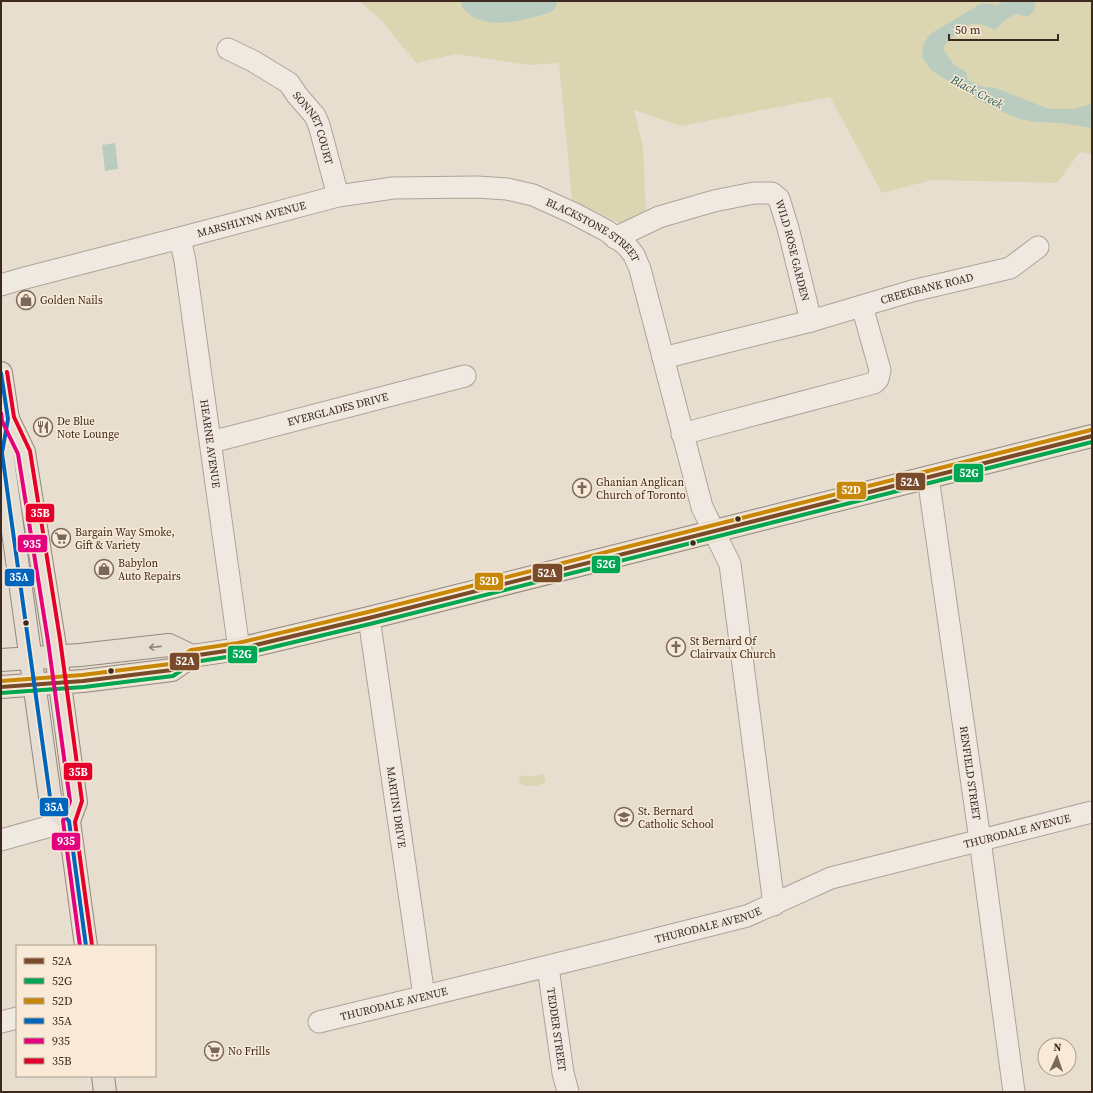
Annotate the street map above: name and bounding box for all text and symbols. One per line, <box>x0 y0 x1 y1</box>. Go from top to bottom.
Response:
scale bar <box>949 16 1058 42</box>
text: 50 m <box>955 22 981 38</box>
water label: Black Creek <box>947 71 1006 113</box>
street label: SONNET COURT <box>290 88 337 166</box>
street label: BLACKSTONE STREET <box>543 194 644 264</box>
street label: MARSHLYNN AVENUE <box>195 197 308 241</box>
street label: WILD ROSE GARDEN <box>772 197 813 303</box>
street label: CREEKBANK ROAD <box>878 269 975 308</box>
shop icon: Golden Nails <box>15 289 37 311</box>
place label: Golden Nails <box>40 293 103 308</box>
street label: EVERGLADES DRIVE <box>286 389 390 429</box>
street label: HEARNE AVENUE <box>197 398 224 489</box>
place label: De Blue Note Lounge <box>57 414 120 442</box>
restaurant icon: De Blue Note Lounge <box>32 416 54 438</box>
line badge: 52G <box>953 463 984 483</box>
text: 52G <box>959 466 979 481</box>
line badge: 52A <box>895 472 926 491</box>
place label: Ghanian Anglican Church of Toronto <box>596 475 686 503</box>
text: 52A <box>900 475 920 490</box>
church icon: Ghanian Anglican Church of Toronto <box>571 477 593 499</box>
line badge: 52D <box>836 481 867 500</box>
text: 52D <box>841 483 861 498</box>
line badge: 35B <box>25 503 55 523</box>
text: 35B <box>30 506 50 521</box>
unlabelled marker <box>733 514 743 524</box>
place label: Bargain Way Smoke, Gift & Variety <box>75 525 175 553</box>
supermarket icon: Bargain Way Smoke, Gift & Variety <box>50 527 72 549</box>
line badge: 935 <box>17 534 48 553</box>
text: 935 <box>23 537 41 552</box>
unlabelled marker <box>688 538 698 548</box>
line badge: 52G <box>591 555 621 574</box>
place label: Babylon Auto Repairs <box>118 556 181 584</box>
text: 52G <box>596 557 616 572</box>
shop icon: Babylon Auto Repairs <box>93 558 115 580</box>
line badge: 52A <box>532 563 563 583</box>
text: 52A <box>537 566 557 581</box>
line badge: 35A <box>4 568 35 587</box>
text: 35A <box>9 570 29 585</box>
line badge: 52D <box>474 572 504 591</box>
text: 52D <box>479 574 499 589</box>
unlabelled marker <box>21 618 31 628</box>
place label: St Bernard Of Clairvaux Church <box>690 634 776 662</box>
church icon: St Bernard Of Clairvaux Church <box>665 636 687 658</box>
one-way arrow <box>149 643 162 651</box>
line badge: 52G <box>227 645 258 664</box>
text: 52G <box>232 647 252 662</box>
line badge: 52A <box>169 652 200 671</box>
text: 52A <box>175 654 195 669</box>
unlabelled marker <box>106 666 116 676</box>
street label: RENFIELD STREET <box>956 725 985 821</box>
line badge: 35B <box>63 762 93 781</box>
text: 35B <box>68 765 88 780</box>
street label: MARTINI DRIVE <box>383 765 410 849</box>
line badge: 35A <box>39 797 69 817</box>
text: 35A <box>44 800 64 815</box>
place label: St. Bernard Catholic School <box>638 804 714 832</box>
school or university icon: St. Bernard Catholic School <box>613 806 635 828</box>
street label: THURODALE AVENUE <box>962 810 1073 852</box>
line badge: 935 <box>51 832 81 851</box>
text: 935 <box>57 834 75 849</box>
street label: THURODALE AVENUE <box>653 903 764 947</box>
legend <box>16 945 156 1077</box>
text: 52A <box>52 953 72 969</box>
text: 52G <box>52 973 72 989</box>
street label: THURODALE AVENUE <box>339 983 449 1024</box>
street label: TEDDER STREET <box>544 987 570 1072</box>
text: 52D <box>52 993 73 1009</box>
text: 35A <box>52 1013 72 1029</box>
text: 935 <box>52 1033 70 1049</box>
north arrow <box>1037 1037 1077 1077</box>
supermarket icon: No Frills <box>203 1040 225 1062</box>
text: N <box>1053 1040 1062 1055</box>
place label: No Frills <box>228 1044 270 1059</box>
text: 35B <box>52 1053 72 1069</box>

